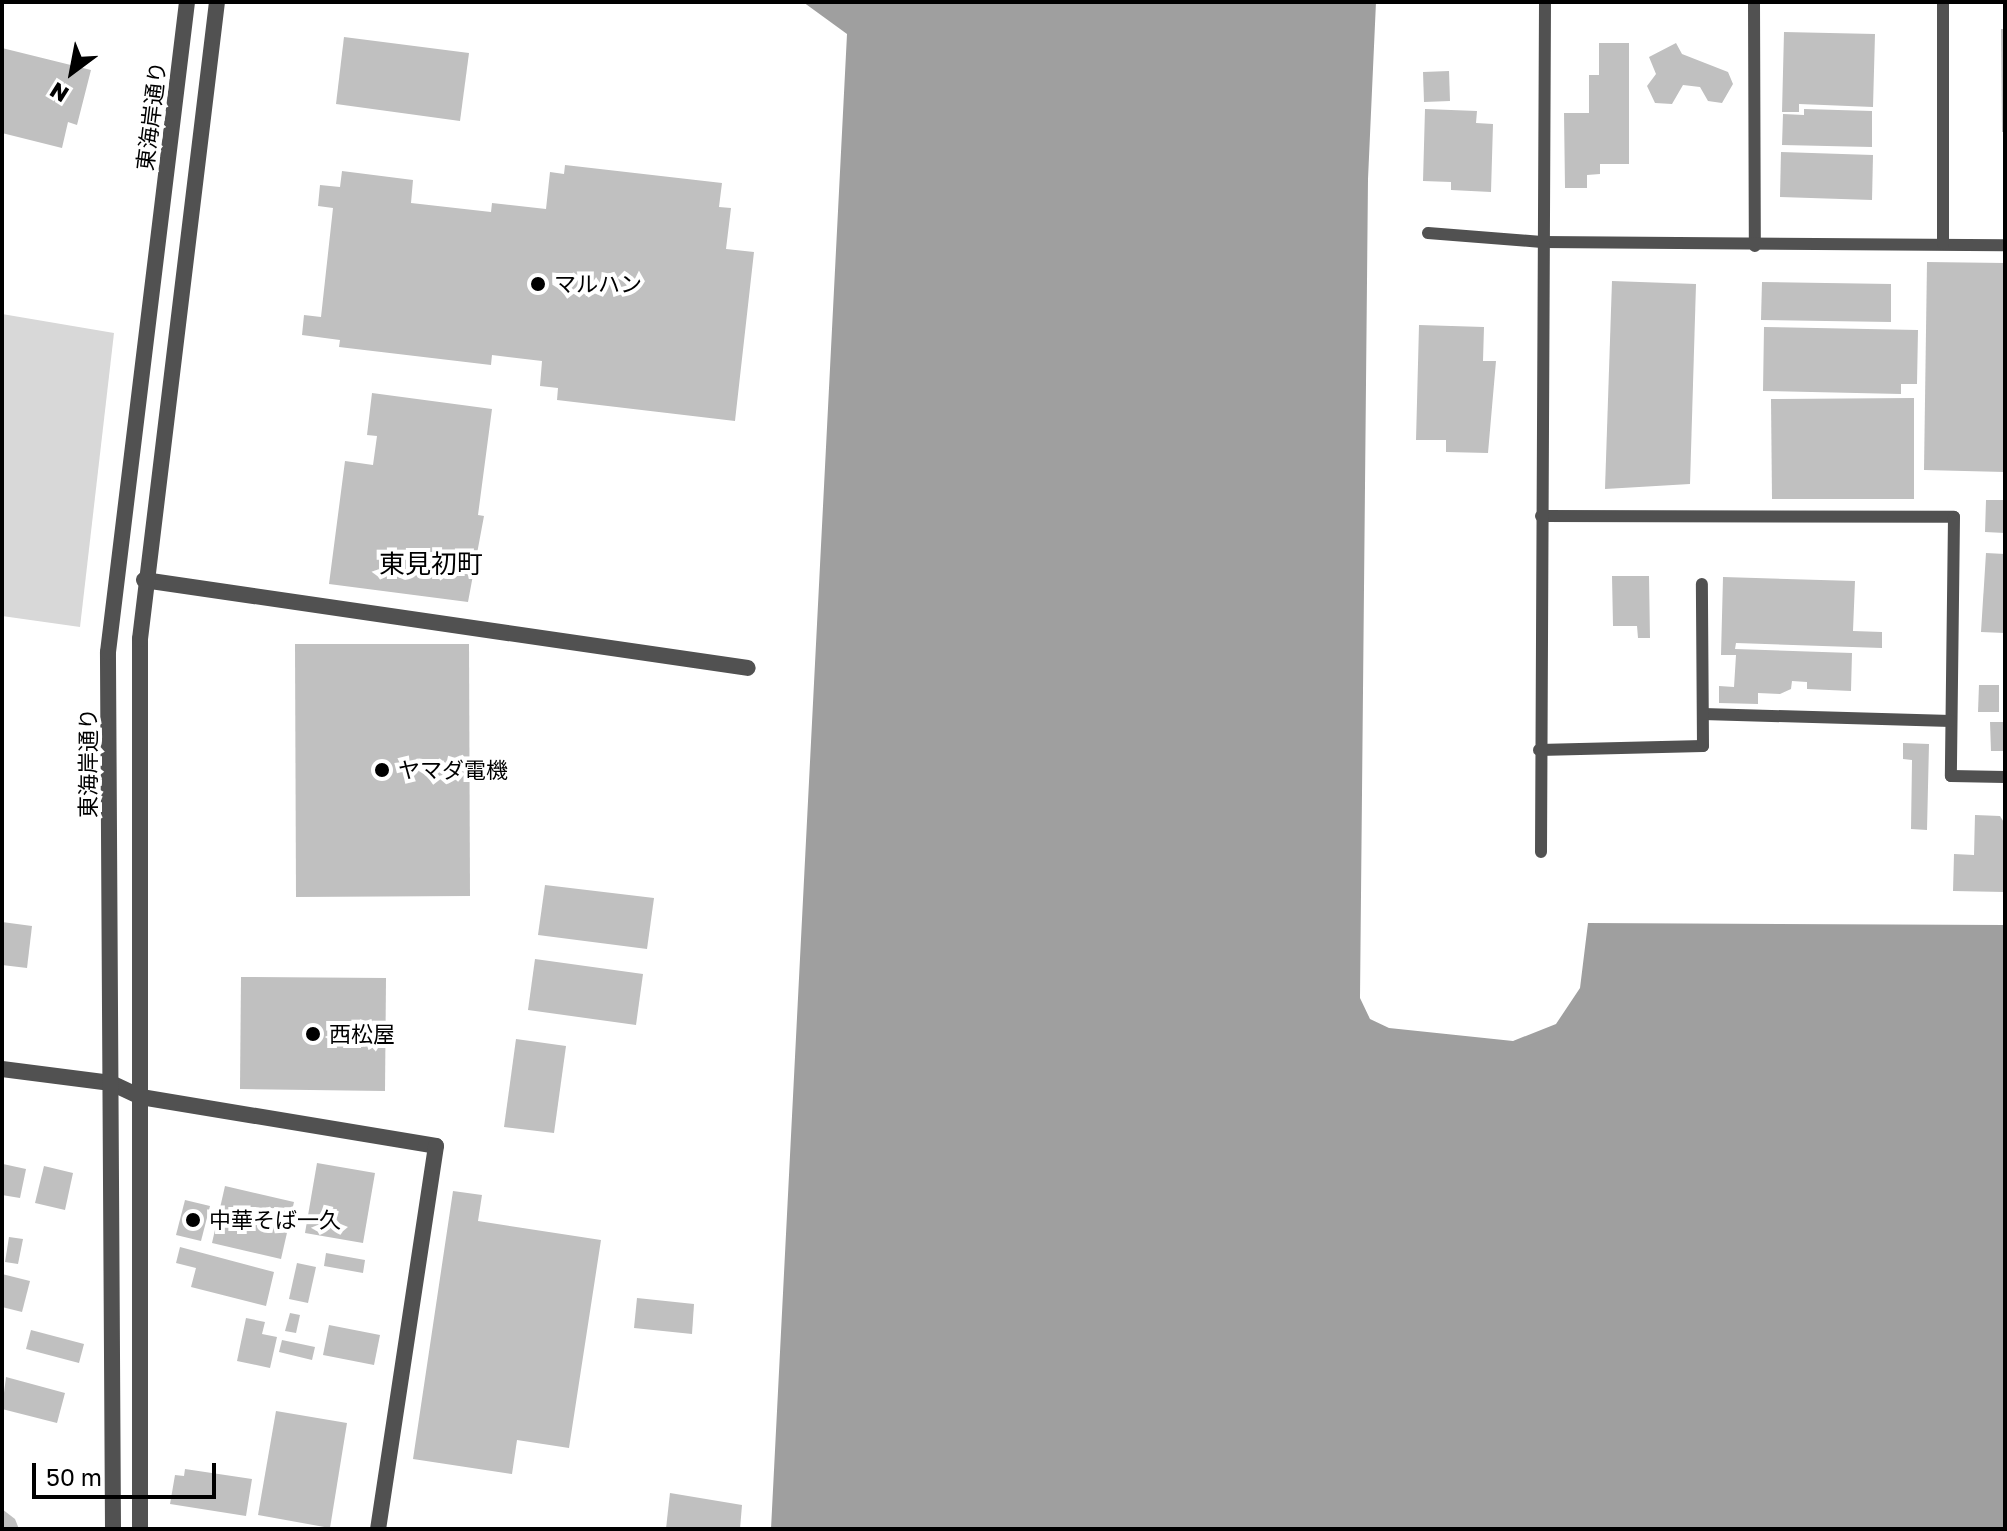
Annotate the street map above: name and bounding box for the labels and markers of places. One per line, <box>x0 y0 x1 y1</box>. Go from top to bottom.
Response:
place label: マルハン <box>554 271 642 297</box>
marker: マルハン <box>529 275 547 293</box>
place label: ヤマダ電機 <box>398 757 508 783</box>
marker: ヤマダ電機 <box>373 761 391 779</box>
place label: 西松屋 <box>329 1021 395 1047</box>
marker: 西松屋 <box>304 1025 322 1043</box>
place label: 中華そば一久 <box>209 1207 341 1233</box>
marker: 中華そば一久 <box>184 1211 202 1229</box>

